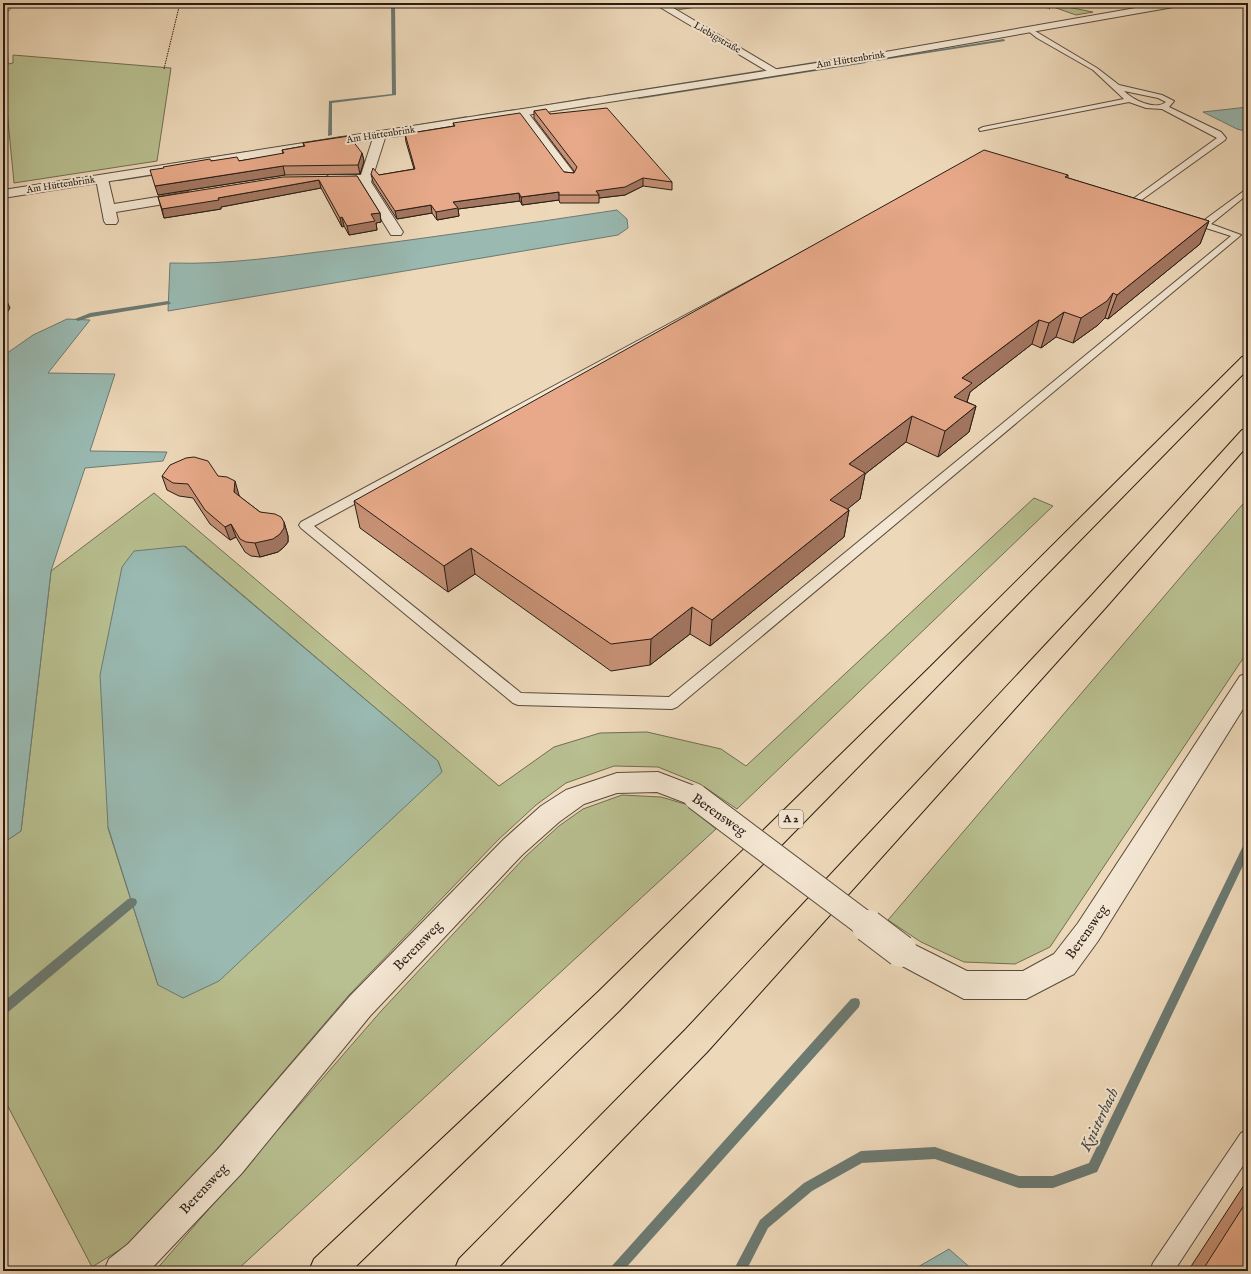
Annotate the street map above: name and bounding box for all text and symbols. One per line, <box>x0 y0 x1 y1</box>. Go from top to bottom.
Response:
street label: Liebigstraße <box>691 19 743 57</box>
street label: Am Hüttenbrink <box>815 48 887 72</box>
street label: Am Hüttenbrink <box>345 123 417 147</box>
street label: Am Hüttenbrink <box>25 173 97 197</box>
street label: Berensweg <box>688 790 750 841</box>
road number: A 2 <box>779 810 803 828</box>
street label: Berensweg <box>1062 901 1113 963</box>
street label: Berensweg <box>390 917 447 975</box>
water label: Knisterbach <box>1076 1085 1124 1156</box>
street label: Berensweg <box>176 1160 232 1218</box>

